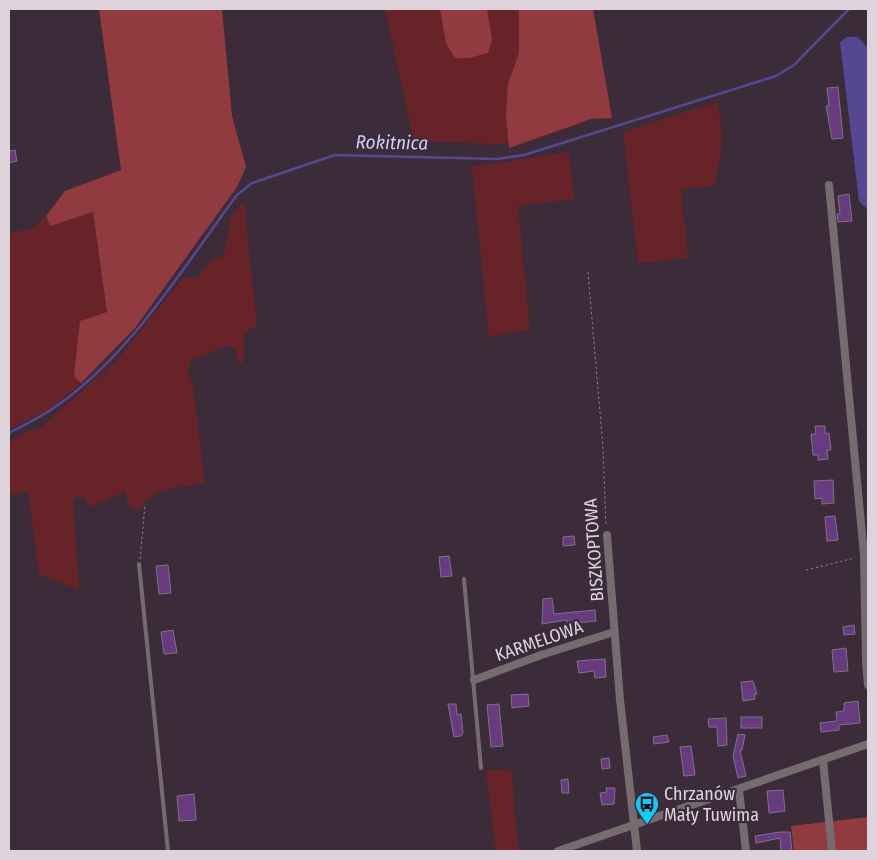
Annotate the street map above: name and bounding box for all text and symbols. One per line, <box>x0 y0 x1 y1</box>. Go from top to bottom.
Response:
water label: Rokitnica <box>355 130 429 155</box>
street label: BISZKOPTOWA <box>579 497 609 602</box>
street label: KARMELOWA <box>492 616 586 666</box>
place label: Chrzanów Mały Tuwima <box>664 783 759 826</box>
bus stop icon: Chrzanów Mały Tuwima <box>634 791 660 825</box>

